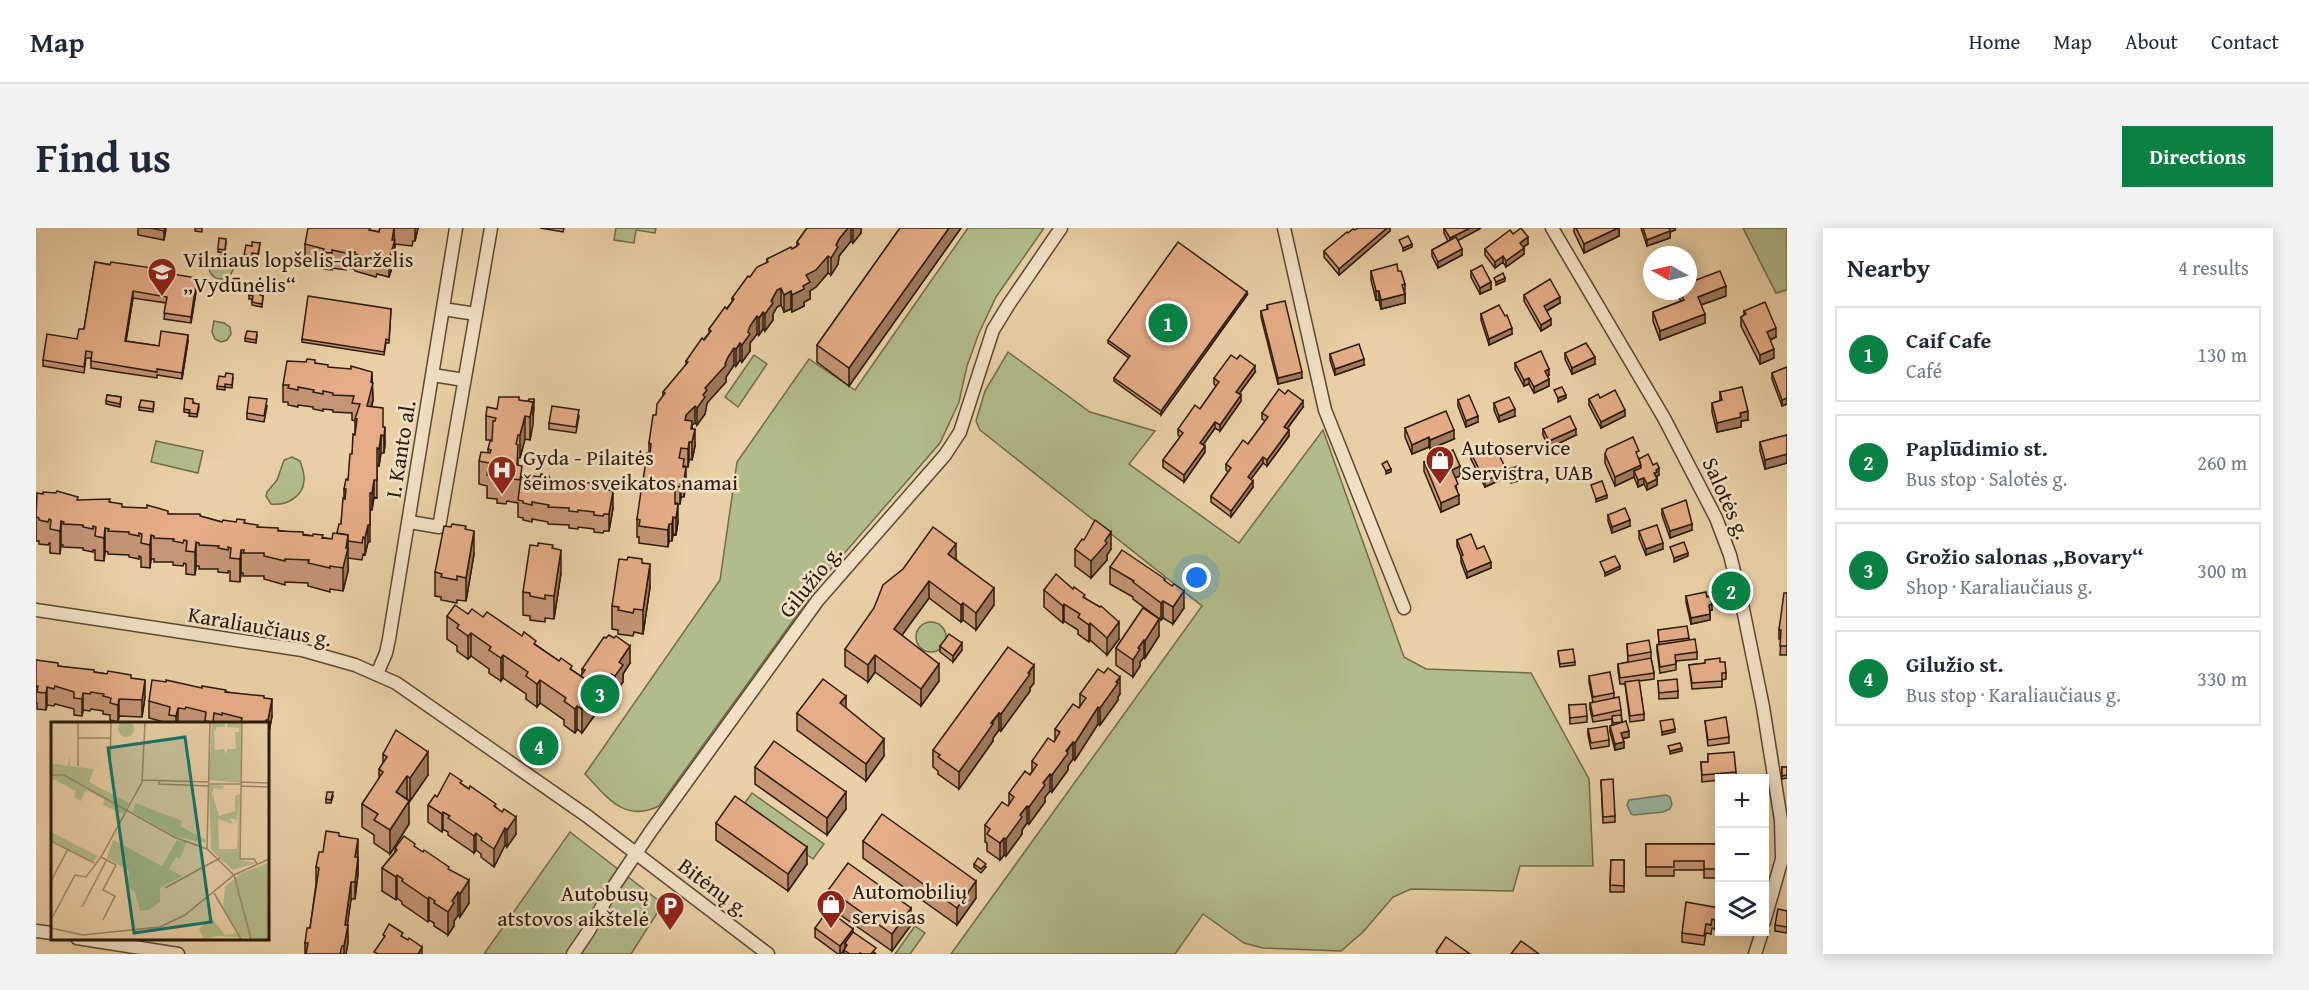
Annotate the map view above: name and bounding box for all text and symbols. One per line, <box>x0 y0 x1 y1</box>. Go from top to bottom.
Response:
text: Map <box>30 21 84 62</box>
text: Home <box>1969 26 2020 57</box>
text: Map <box>2053 26 2092 57</box>
text: About <box>2125 26 2178 57</box>
text: Contact <box>2211 26 2279 57</box>
text: Find us <box>36 126 171 187</box>
button: Directions <box>2122 126 2273 187</box>
place label: Vilniaus lopšelis-darželis „Vydūnėlis“ <box>183 243 413 300</box>
north arrow <box>1643 246 1697 300</box>
text: Nearby <box>1847 248 1930 287</box>
text: 4 results <box>2178 253 2249 282</box>
school or university icon: Vilniaus lopšelis-darželis „Vydūnėlis“ <box>146 256 178 298</box>
pin: 1 <box>1148 300 1188 346</box>
text: Caif Cafe <box>1906 324 1991 356</box>
text: 1 <box>1863 340 1874 369</box>
text: 130 m <box>2197 340 2247 369</box>
text: Café <box>1906 356 1942 385</box>
street label: I. Kanto al. <box>376 398 424 500</box>
place label: Autoservice Servistra, UAB <box>1461 431 1593 488</box>
text: Paplūdimio st. <box>1906 432 2048 464</box>
place label: Gyda - Pilaitės šeimos sveikatos namai <box>523 441 738 498</box>
shop icon: Autoservice Servistra, UAB <box>1424 444 1456 486</box>
text: 2 <box>1863 448 1874 477</box>
text: 260 m <box>2197 448 2247 477</box>
street label: Salotės g. <box>1695 452 1759 544</box>
hospital icon: Gyda - Pilaitės šeimos sveikatos namai <box>486 454 518 496</box>
text: Bus stop · Salotės g. <box>1906 464 2067 493</box>
street label: Gilužio g. <box>771 538 849 624</box>
text: Grožio salonas „Bovary“ <box>1906 540 2144 572</box>
text: 3 <box>1863 556 1874 585</box>
text: 300 m <box>2197 556 2247 585</box>
your location <box>1182 563 1211 592</box>
pin: 2 <box>1712 568 1750 614</box>
text: Shop · Karaliaučiaus g. <box>1906 572 2092 601</box>
street label: Karaliaučiaus g. <box>186 598 334 654</box>
text: Gilužio st. <box>1906 648 2004 680</box>
text: 4 <box>1863 664 1874 693</box>
text: 330 m <box>2197 664 2247 693</box>
pin: 3 <box>580 672 620 716</box>
text: Bus stop · Karaliaučiaus g. <box>1906 680 2121 709</box>
inset map <box>51 722 268 939</box>
pin: 4 <box>520 724 558 768</box>
map controls <box>1715 774 1769 936</box>
button: + <box>1715 774 1769 828</box>
button: − <box>1715 828 1769 882</box>
street label: Bitėnų g. <box>672 850 756 924</box>
place label: Automobilių servisas <box>852 875 967 932</box>
place label: Autobusų atstovos aikštelė <box>497 877 649 934</box>
button: layers <box>1715 882 1769 936</box>
shop icon: Automobilių servisas <box>815 888 847 930</box>
parking icon: Autobusų atstovos aikštelė <box>654 890 686 932</box>

